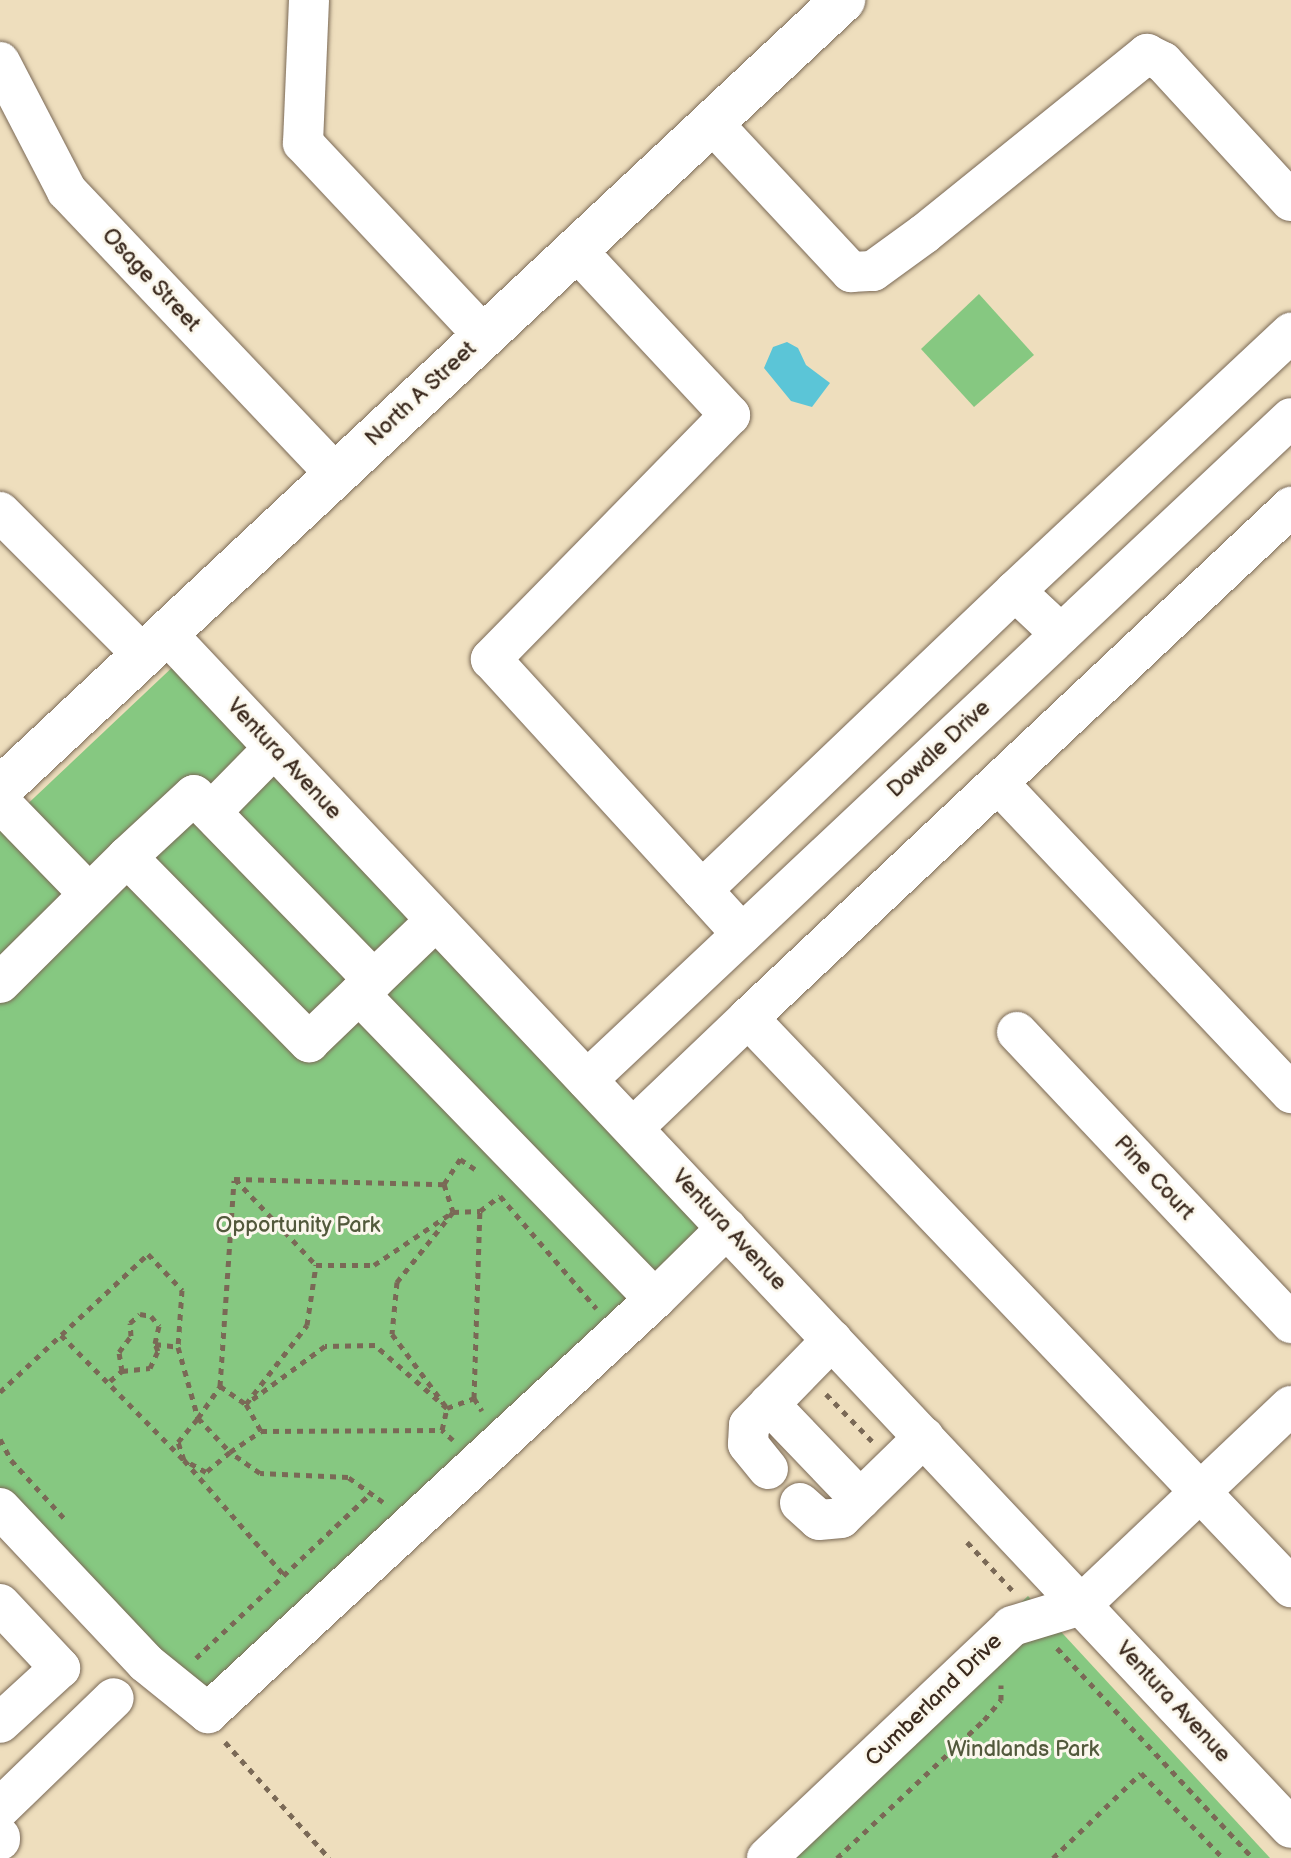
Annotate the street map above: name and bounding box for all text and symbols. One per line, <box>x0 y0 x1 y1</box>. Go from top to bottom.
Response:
street label: Osage Street <box>96 223 206 337</box>
street label: North A Street <box>360 336 482 452</box>
street label: Ventura Avenue <box>221 693 347 825</box>
street label: Dowdle Drive <box>882 695 996 803</box>
street label: Pine Court <box>1108 1130 1200 1226</box>
street label: Ventura Avenue <box>666 1164 792 1296</box>
park label: Opportunity Park <box>215 1213 381 1239</box>
street label: Cumberland Drive <box>860 1628 1008 1772</box>
street label: Ventura Avenue <box>1110 1636 1236 1768</box>
park label: Windlands Park <box>947 1737 1099 1763</box>

